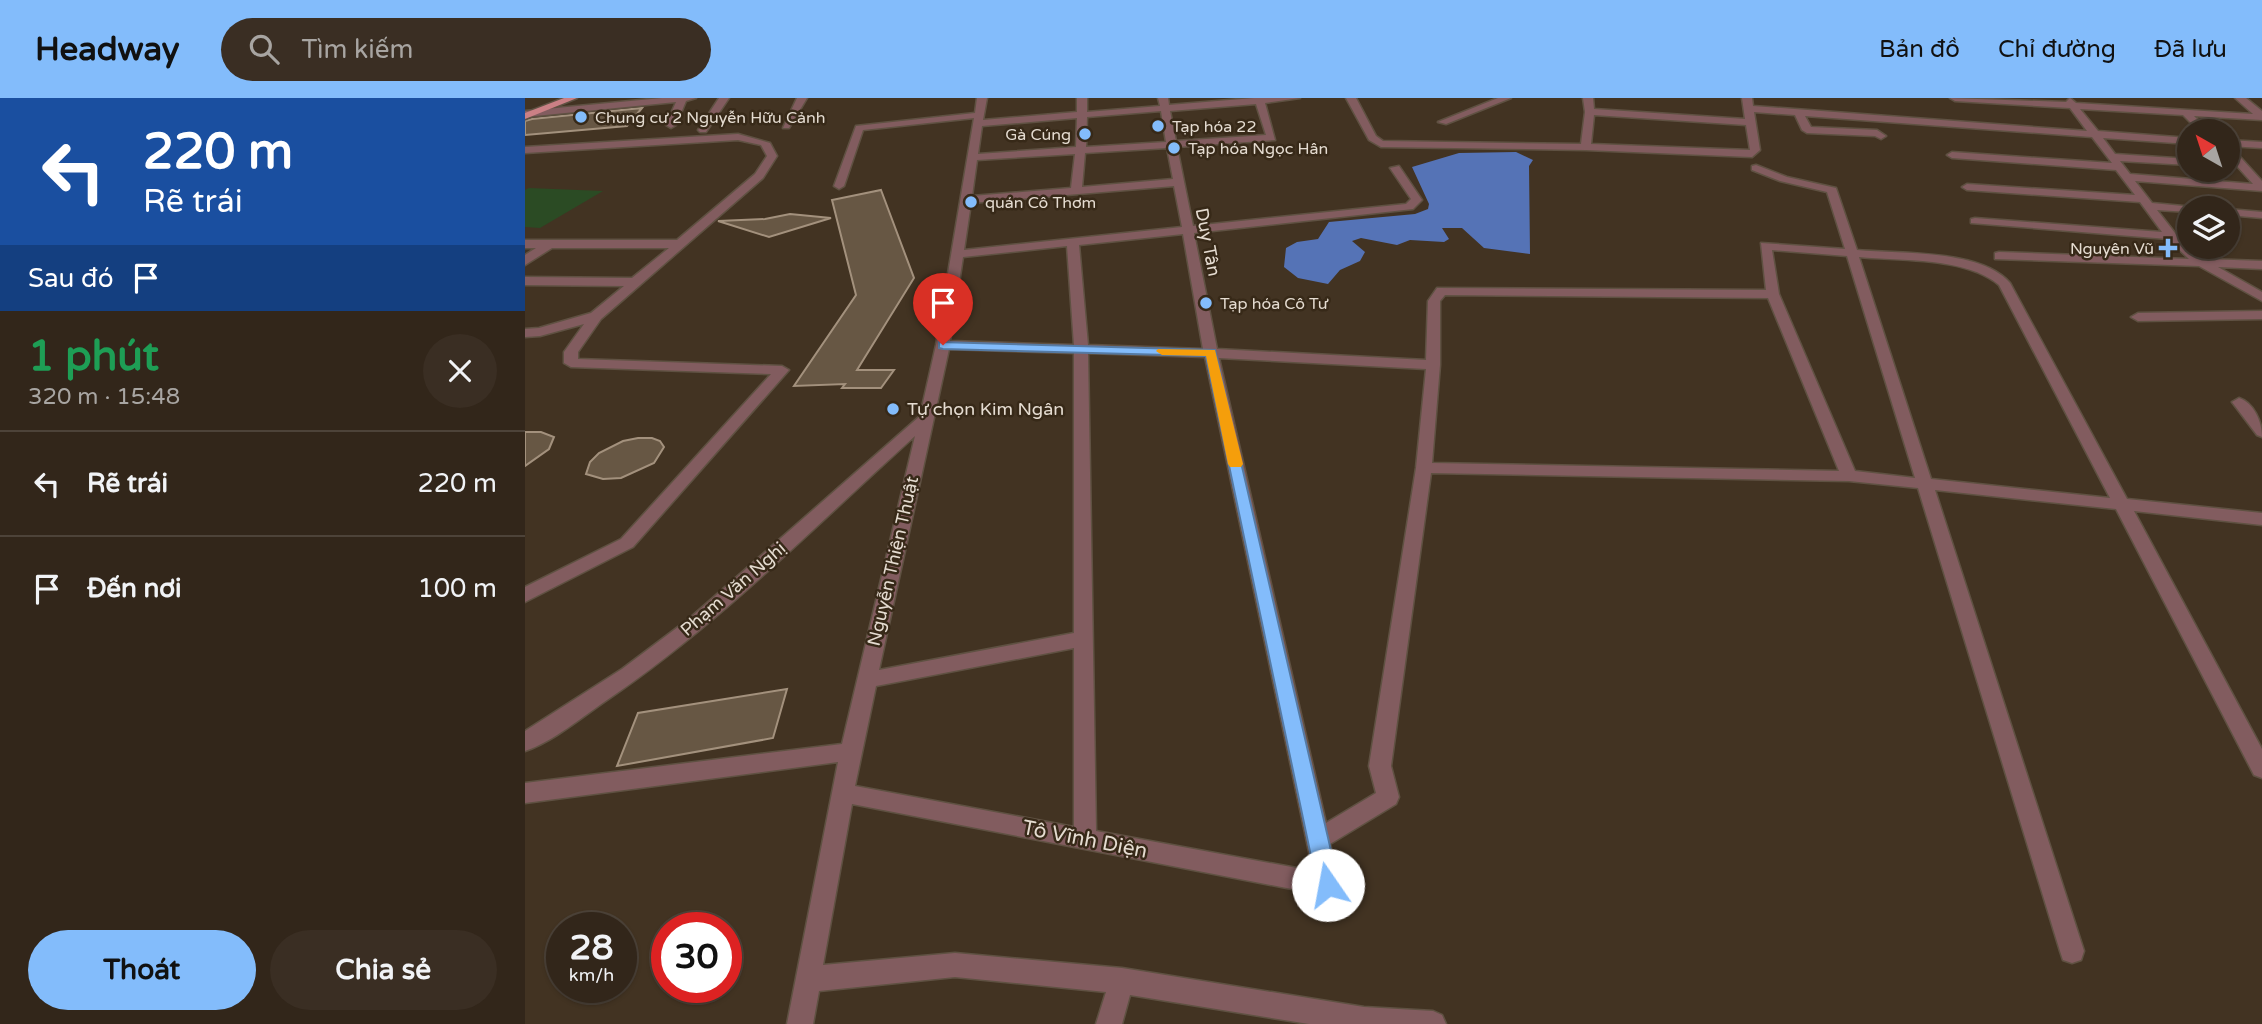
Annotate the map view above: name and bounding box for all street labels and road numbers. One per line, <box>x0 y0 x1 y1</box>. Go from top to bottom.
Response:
street label: Duy Tân <box>1191 206 1225 278</box>
street label: Nguyễn Thiện Thuật <box>863 474 923 648</box>
street label: Phạm Văn Nghị <box>676 537 790 641</box>
street label: Tô Vĩnh Diện <box>1020 815 1150 864</box>

